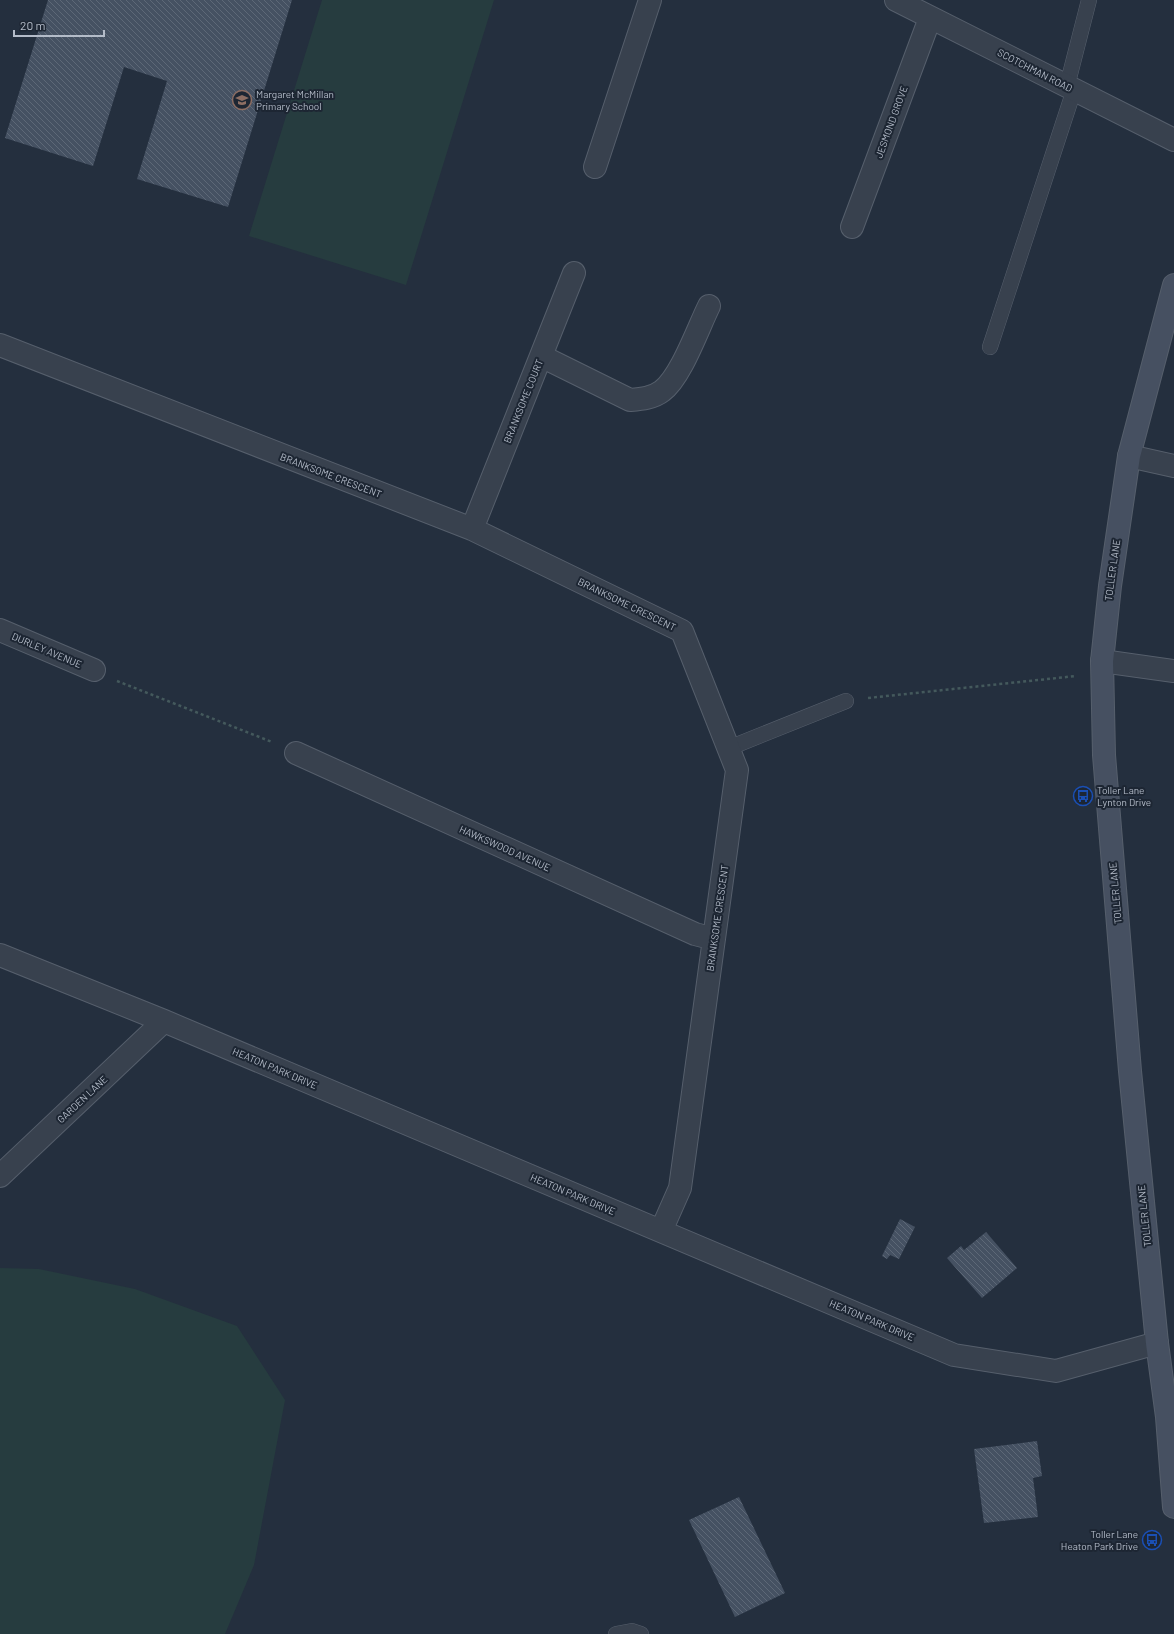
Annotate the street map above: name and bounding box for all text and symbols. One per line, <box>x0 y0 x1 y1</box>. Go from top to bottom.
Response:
scale bar <box>14 12 104 38</box>
text: 20 m <box>20 18 46 32</box>
street label: SCOTCHMAN ROAD <box>996 46 1074 94</box>
street label: JESMOND GROVE <box>872 84 910 160</box>
place label: Margaret McMillan Primary School <box>256 88 334 112</box>
school or university icon: Margaret McMillan Primary School <box>231 89 253 111</box>
street label: BRANKSOME COURT <box>501 357 545 445</box>
street label: BRANKSOME CRESCENT <box>279 450 384 500</box>
street label: TOLLER LANE <box>1102 539 1122 601</box>
street label: BRANKSOME CRESCENT <box>576 575 678 633</box>
street label: DURLEY AVENUE <box>10 630 84 670</box>
place label: Toller Lane Lynton Drive <box>1097 784 1151 808</box>
bus stop icon: Toller Lane Lynton Drive <box>1072 785 1094 807</box>
street label: HAWKSWOOD AVENUE <box>458 823 552 873</box>
street label: TOLLER LANE <box>1106 862 1124 924</box>
street label: BRANKSOME CRESCENT <box>704 864 730 972</box>
street label: HEATON PARK DRIVE <box>231 1045 319 1091</box>
street label: GARDEN LANE <box>54 1073 110 1125</box>
street label: HEATON PARK DRIVE <box>529 1171 617 1217</box>
street label: TOLLER LANE <box>1135 1185 1153 1247</box>
street label: HEATON PARK DRIVE <box>828 1297 916 1343</box>
place label: Toller Lane Heaton Park Drive <box>1061 1528 1138 1552</box>
bus stop icon: Toller Lane Heaton Park Drive <box>1141 1529 1163 1551</box>

